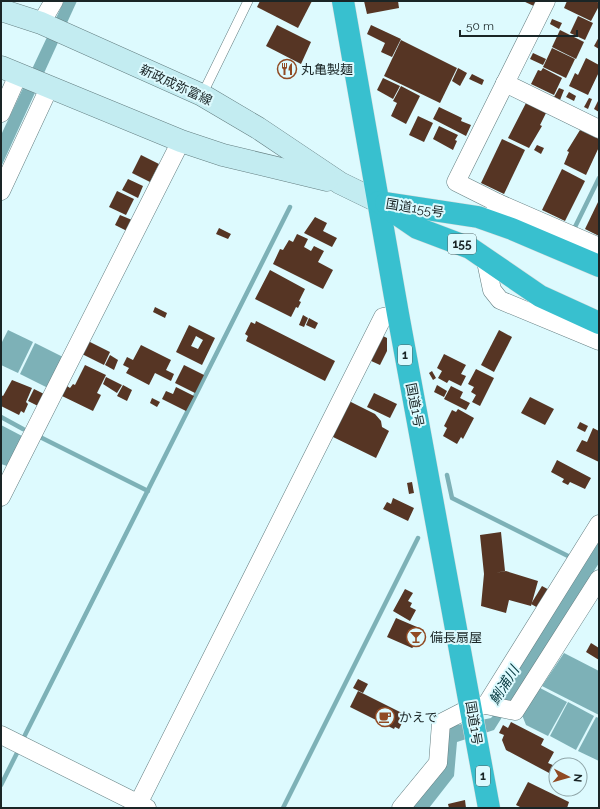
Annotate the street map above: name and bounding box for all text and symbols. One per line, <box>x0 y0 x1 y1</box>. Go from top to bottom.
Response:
scale bar <box>460 12 577 38</box>
text: 50 m <box>466 19 494 33</box>
restaurant icon: 丸亀製麺 <box>276 58 298 80</box>
street label: 新政成弥富線 <box>137 62 215 108</box>
place label: 丸亀製麺 <box>301 62 353 77</box>
street label: 国道155号 <box>385 196 445 220</box>
road number: 155 <box>448 234 476 254</box>
road number: 1 <box>398 345 412 365</box>
street label: 国道1号 <box>403 382 427 428</box>
bar icon: 備長扇屋 <box>405 626 427 648</box>
place label: 備長扇屋 <box>430 630 482 645</box>
water label: 鯏浦川 <box>486 661 523 707</box>
street label: 国道1号 <box>463 700 485 746</box>
cafe icon: かえで <box>374 706 396 728</box>
place label: かえで <box>399 710 438 725</box>
north arrow <box>548 757 588 797</box>
road number: 1 <box>476 766 490 786</box>
text: N <box>571 773 584 783</box>

